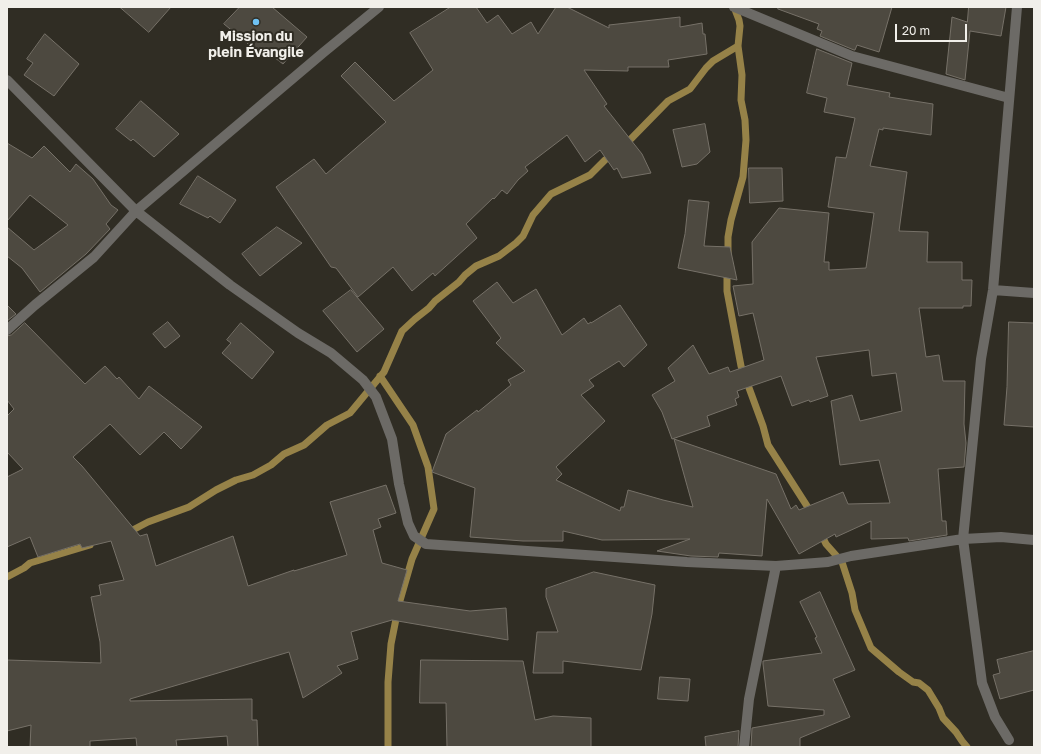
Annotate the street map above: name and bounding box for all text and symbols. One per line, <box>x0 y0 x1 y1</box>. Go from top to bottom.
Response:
scale bar <box>897 16 969 42</box>
marker: Mission du plein Évangile <box>251 17 261 27</box>
text: 20 m <box>902 23 930 38</box>
place label: Mission du plein Évangile <box>208 29 304 62</box>

